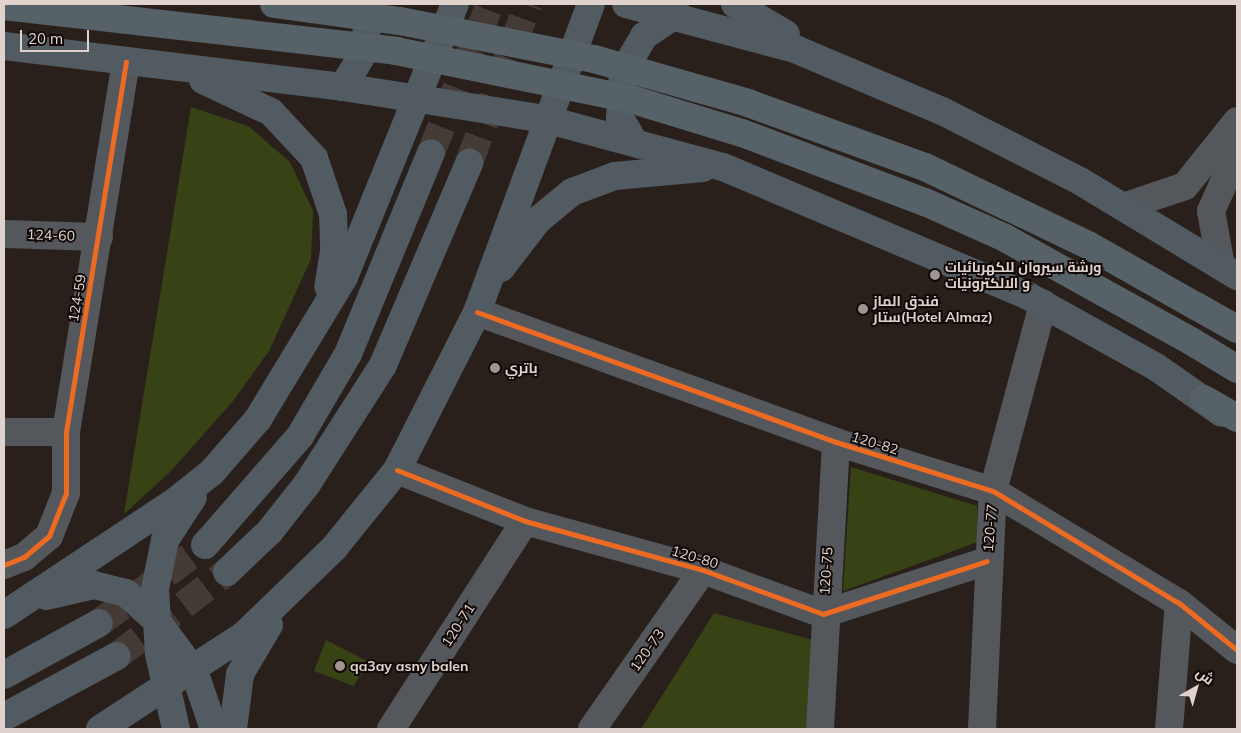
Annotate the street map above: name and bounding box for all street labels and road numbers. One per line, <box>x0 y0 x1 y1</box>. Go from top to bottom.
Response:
street label: 124-60 <box>27 226 75 244</box>
street label: 124-59 <box>65 273 89 323</box>
street label: 120-82 <box>850 428 900 458</box>
street label: 120-77 <box>980 503 1000 553</box>
street label: 120-80 <box>670 542 720 572</box>
street label: 120-75 <box>816 546 836 596</box>
street label: 120-71 <box>438 600 478 650</box>
street label: 120-73 <box>626 626 668 674</box>

